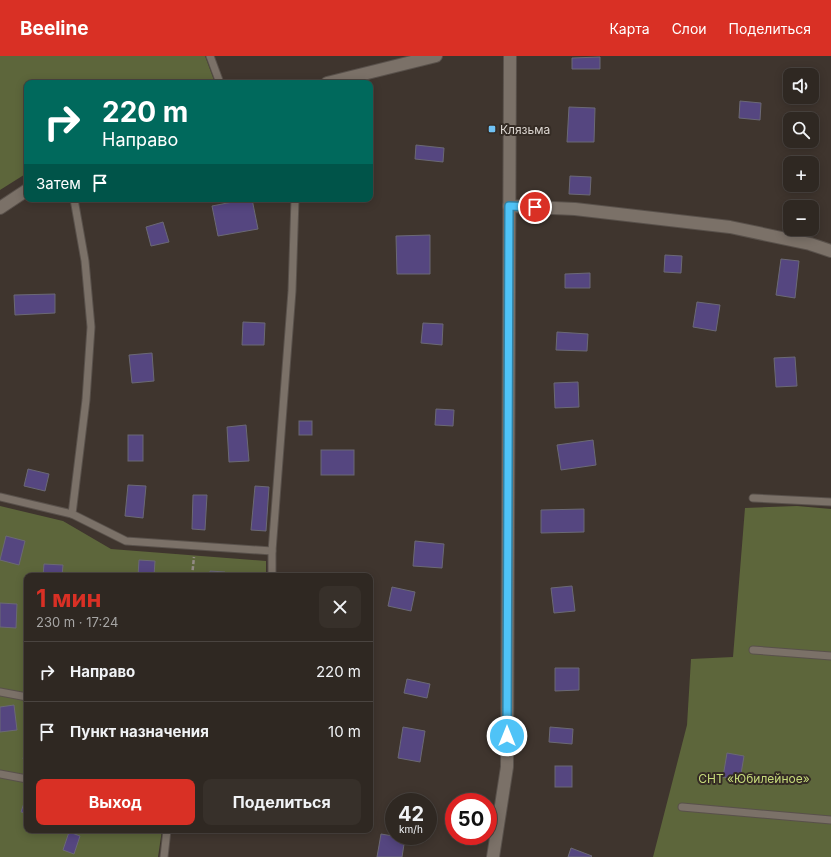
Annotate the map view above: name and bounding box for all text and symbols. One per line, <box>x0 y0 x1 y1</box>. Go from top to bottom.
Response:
text: Beeline <box>20 17 89 40</box>
text: Карта <box>609 20 650 37</box>
text: Слои <box>672 20 707 37</box>
text: Поделиться <box>729 20 811 37</box>
map controls <box>783 68 819 236</box>
button: sound <box>783 68 819 104</box>
text: 220 m <box>102 95 188 129</box>
icon: right <box>36 96 88 148</box>
button: search <box>783 112 819 148</box>
place label: Клязьма <box>500 122 550 137</box>
marker: Клязьма <box>487 124 497 134</box>
text: Направо <box>102 129 178 150</box>
button: + <box>783 156 819 192</box>
icon: arrive <box>89 172 111 194</box>
text: Затем <box>36 174 81 193</box>
pin <box>518 190 552 224</box>
icon: arrive <box>524 196 546 218</box>
button: − <box>783 200 819 236</box>
text: 1 мин <box>36 584 101 613</box>
button: close <box>319 586 361 628</box>
text: 230 m · 17:24 <box>36 614 118 630</box>
icon: right <box>36 661 58 683</box>
text: Направо <box>70 662 135 681</box>
text: 220 m <box>316 662 361 681</box>
position arrow <box>486 715 528 757</box>
icon: arrive <box>36 721 58 743</box>
text: Пункт назначения <box>70 722 209 741</box>
text: 10 m <box>328 722 361 741</box>
park label: СНТ «Юбилейное» <box>698 771 810 786</box>
button: Выход <box>36 779 195 825</box>
button: Поделиться <box>203 779 361 825</box>
speed limit sign: 50 <box>445 793 497 845</box>
text: 42 <box>398 802 424 826</box>
text: km/h <box>399 823 423 835</box>

